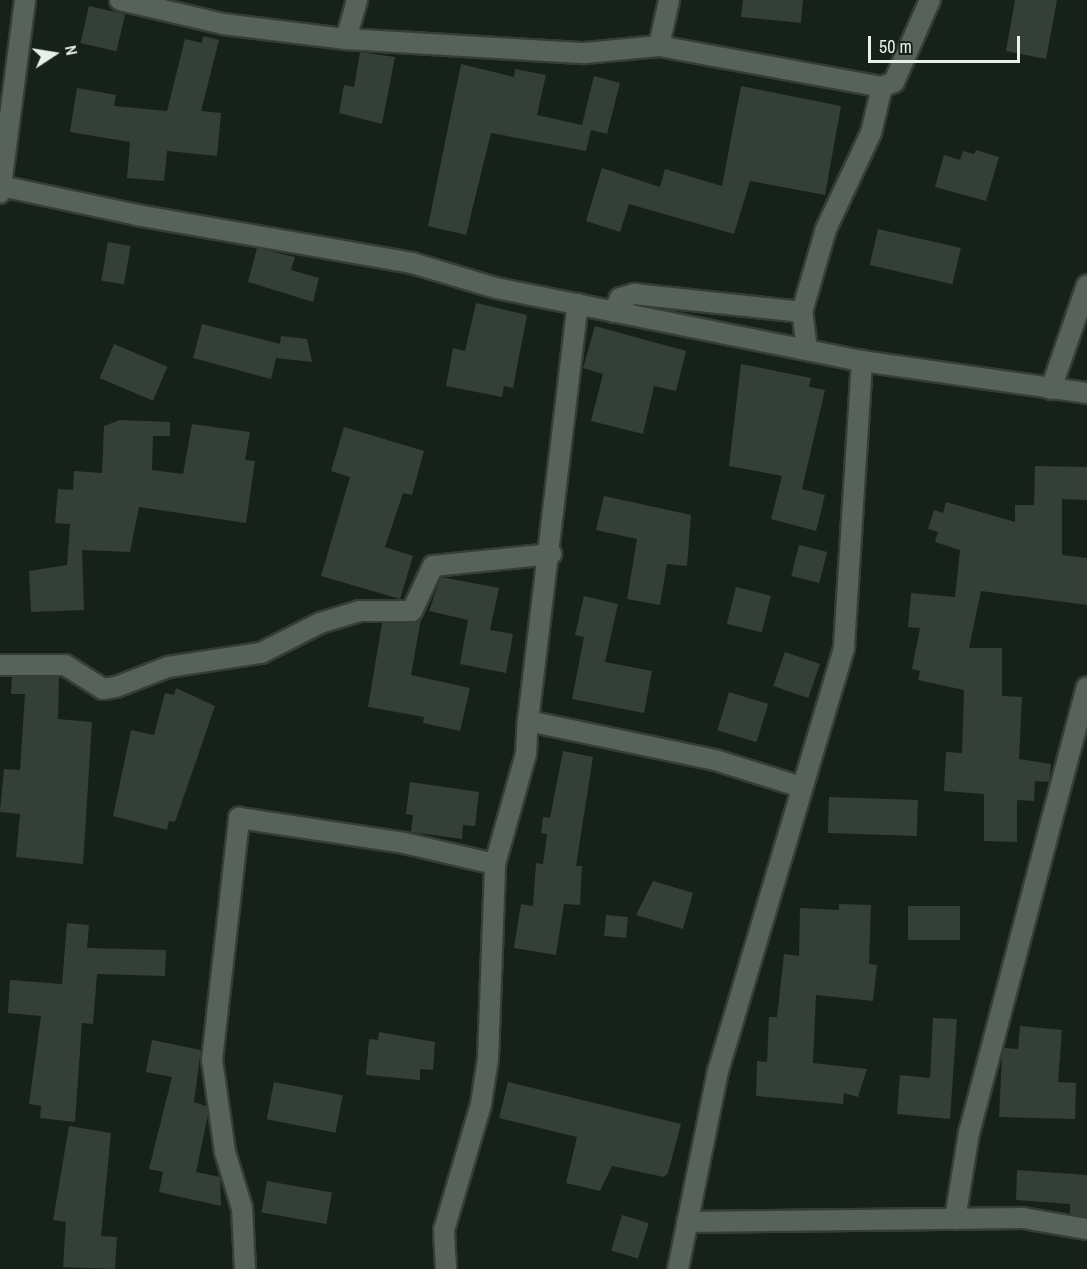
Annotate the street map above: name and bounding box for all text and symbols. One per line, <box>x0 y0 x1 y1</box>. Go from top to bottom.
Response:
north arrow <box>24 24 84 84</box>
scale bar <box>871 24 1022 62</box>
text: 50 m <box>879 34 912 59</box>
text: N <box>60 43 83 57</box>

